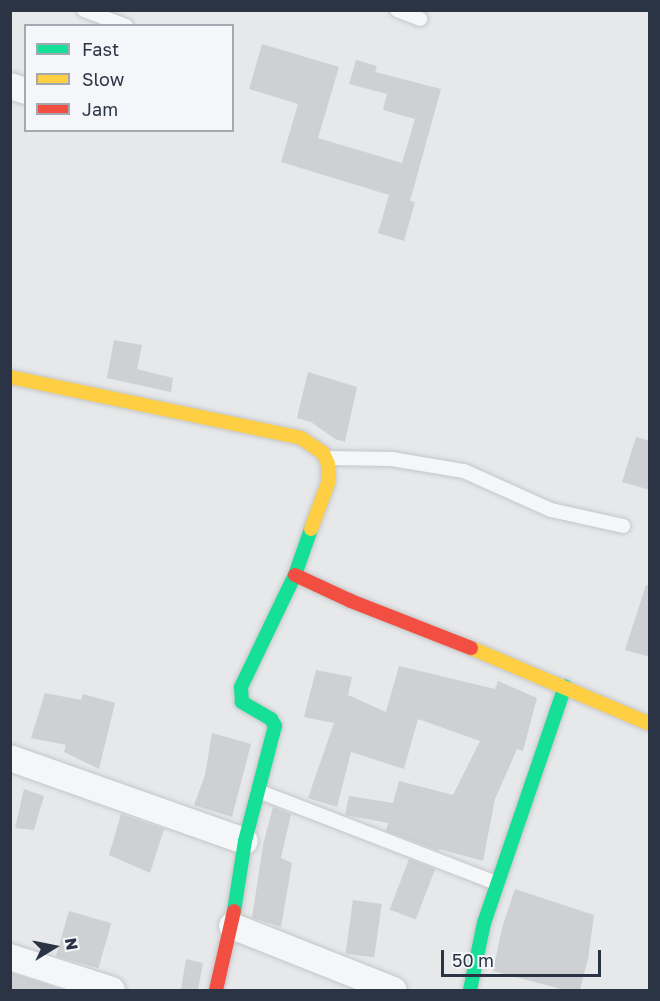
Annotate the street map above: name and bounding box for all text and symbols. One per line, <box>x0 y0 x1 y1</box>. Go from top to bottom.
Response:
legend <box>24 24 234 132</box>
text: Fast <box>82 38 119 60</box>
text: Slow <box>82 68 124 90</box>
text: Jam <box>82 98 118 120</box>
north arrow <box>24 917 84 977</box>
text: N <box>61 936 83 952</box>
scale bar <box>444 938 604 976</box>
text: 50 m <box>452 949 494 971</box>

